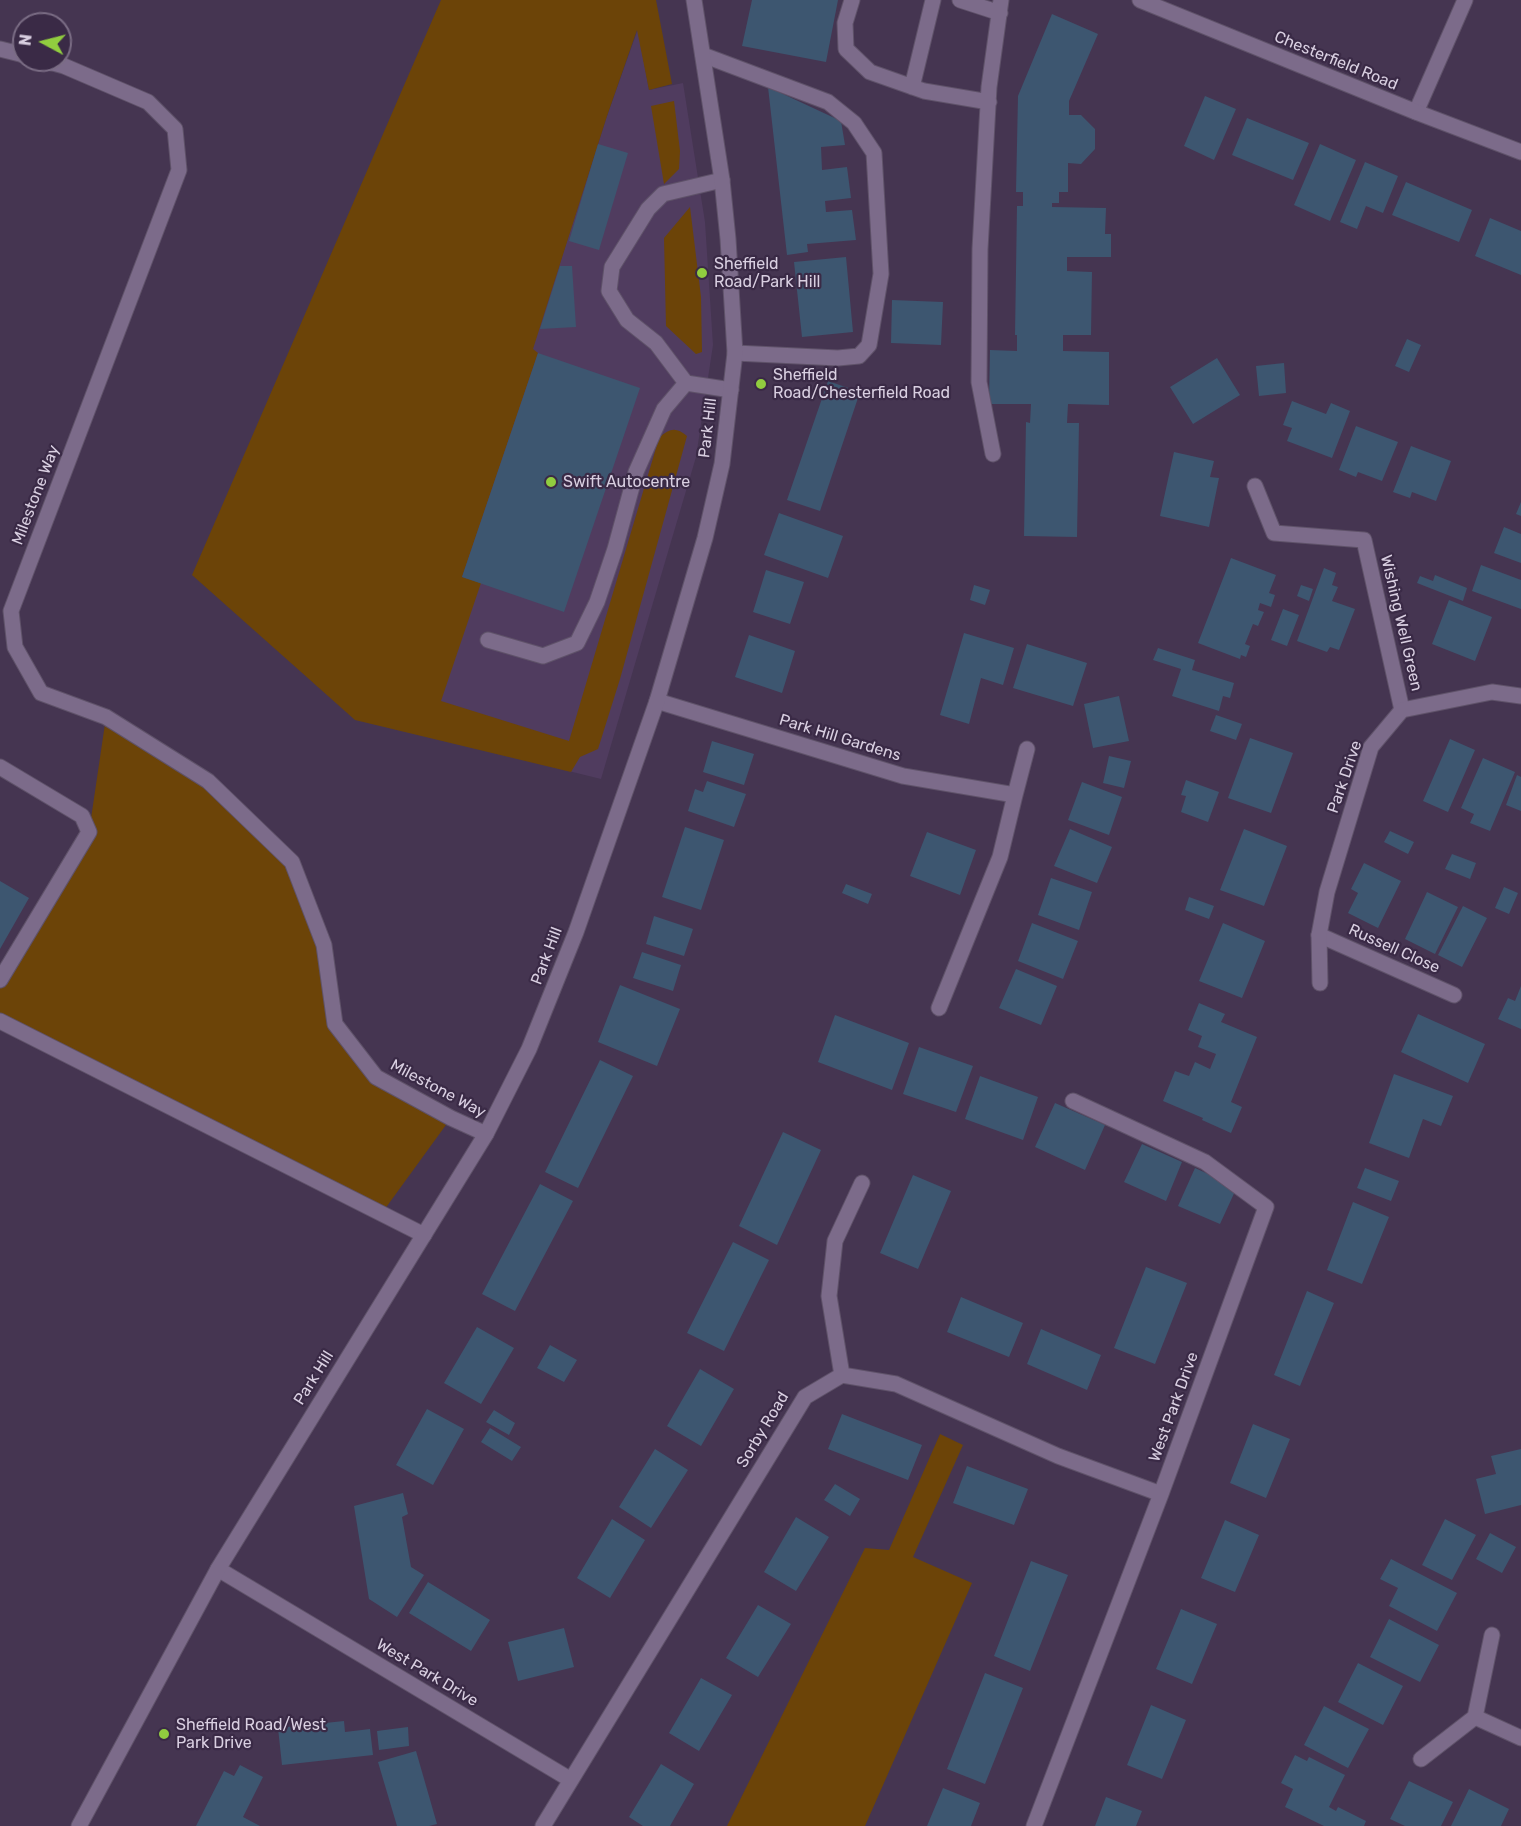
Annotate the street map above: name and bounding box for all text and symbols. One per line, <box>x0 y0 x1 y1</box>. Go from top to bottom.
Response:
north arrow <box>12 12 72 72</box>
street label: Chesterfield Road <box>1271 27 1401 95</box>
text: N <box>15 33 36 47</box>
place label: Sheffield Road/Park Hill <box>714 254 820 292</box>
marker: Sheffield Road/Park Hill <box>695 266 709 280</box>
place label: Sheffield Road/Chesterfield Road <box>773 365 950 403</box>
marker: Sheffield Road/Chesterfield Road <box>754 377 768 391</box>
street label: Park Hill <box>695 397 721 459</box>
street label: Milestone Way <box>8 442 64 548</box>
place label: Swift Autocentre <box>563 472 690 492</box>
marker: Swift Autocentre <box>544 475 558 489</box>
street label: Wishing Well Green <box>1376 553 1426 693</box>
street label: Park Hill Gardens <box>777 710 903 766</box>
street label: Park Drive <box>1324 738 1366 816</box>
street label: Russell Close <box>1345 920 1443 978</box>
street label: Park Hill <box>527 924 567 988</box>
street label: Milestone Way <box>387 1056 489 1122</box>
street label: Park Hill <box>290 1347 338 1409</box>
street label: West Park Drive <box>1145 1349 1203 1465</box>
street label: Sorby Road <box>733 1389 793 1471</box>
street label: West Park Drive <box>373 1635 481 1711</box>
place label: Sheffield Road/West Park Drive <box>176 1715 326 1753</box>
marker: Sheffield Road/West Park Drive <box>157 1727 171 1741</box>

